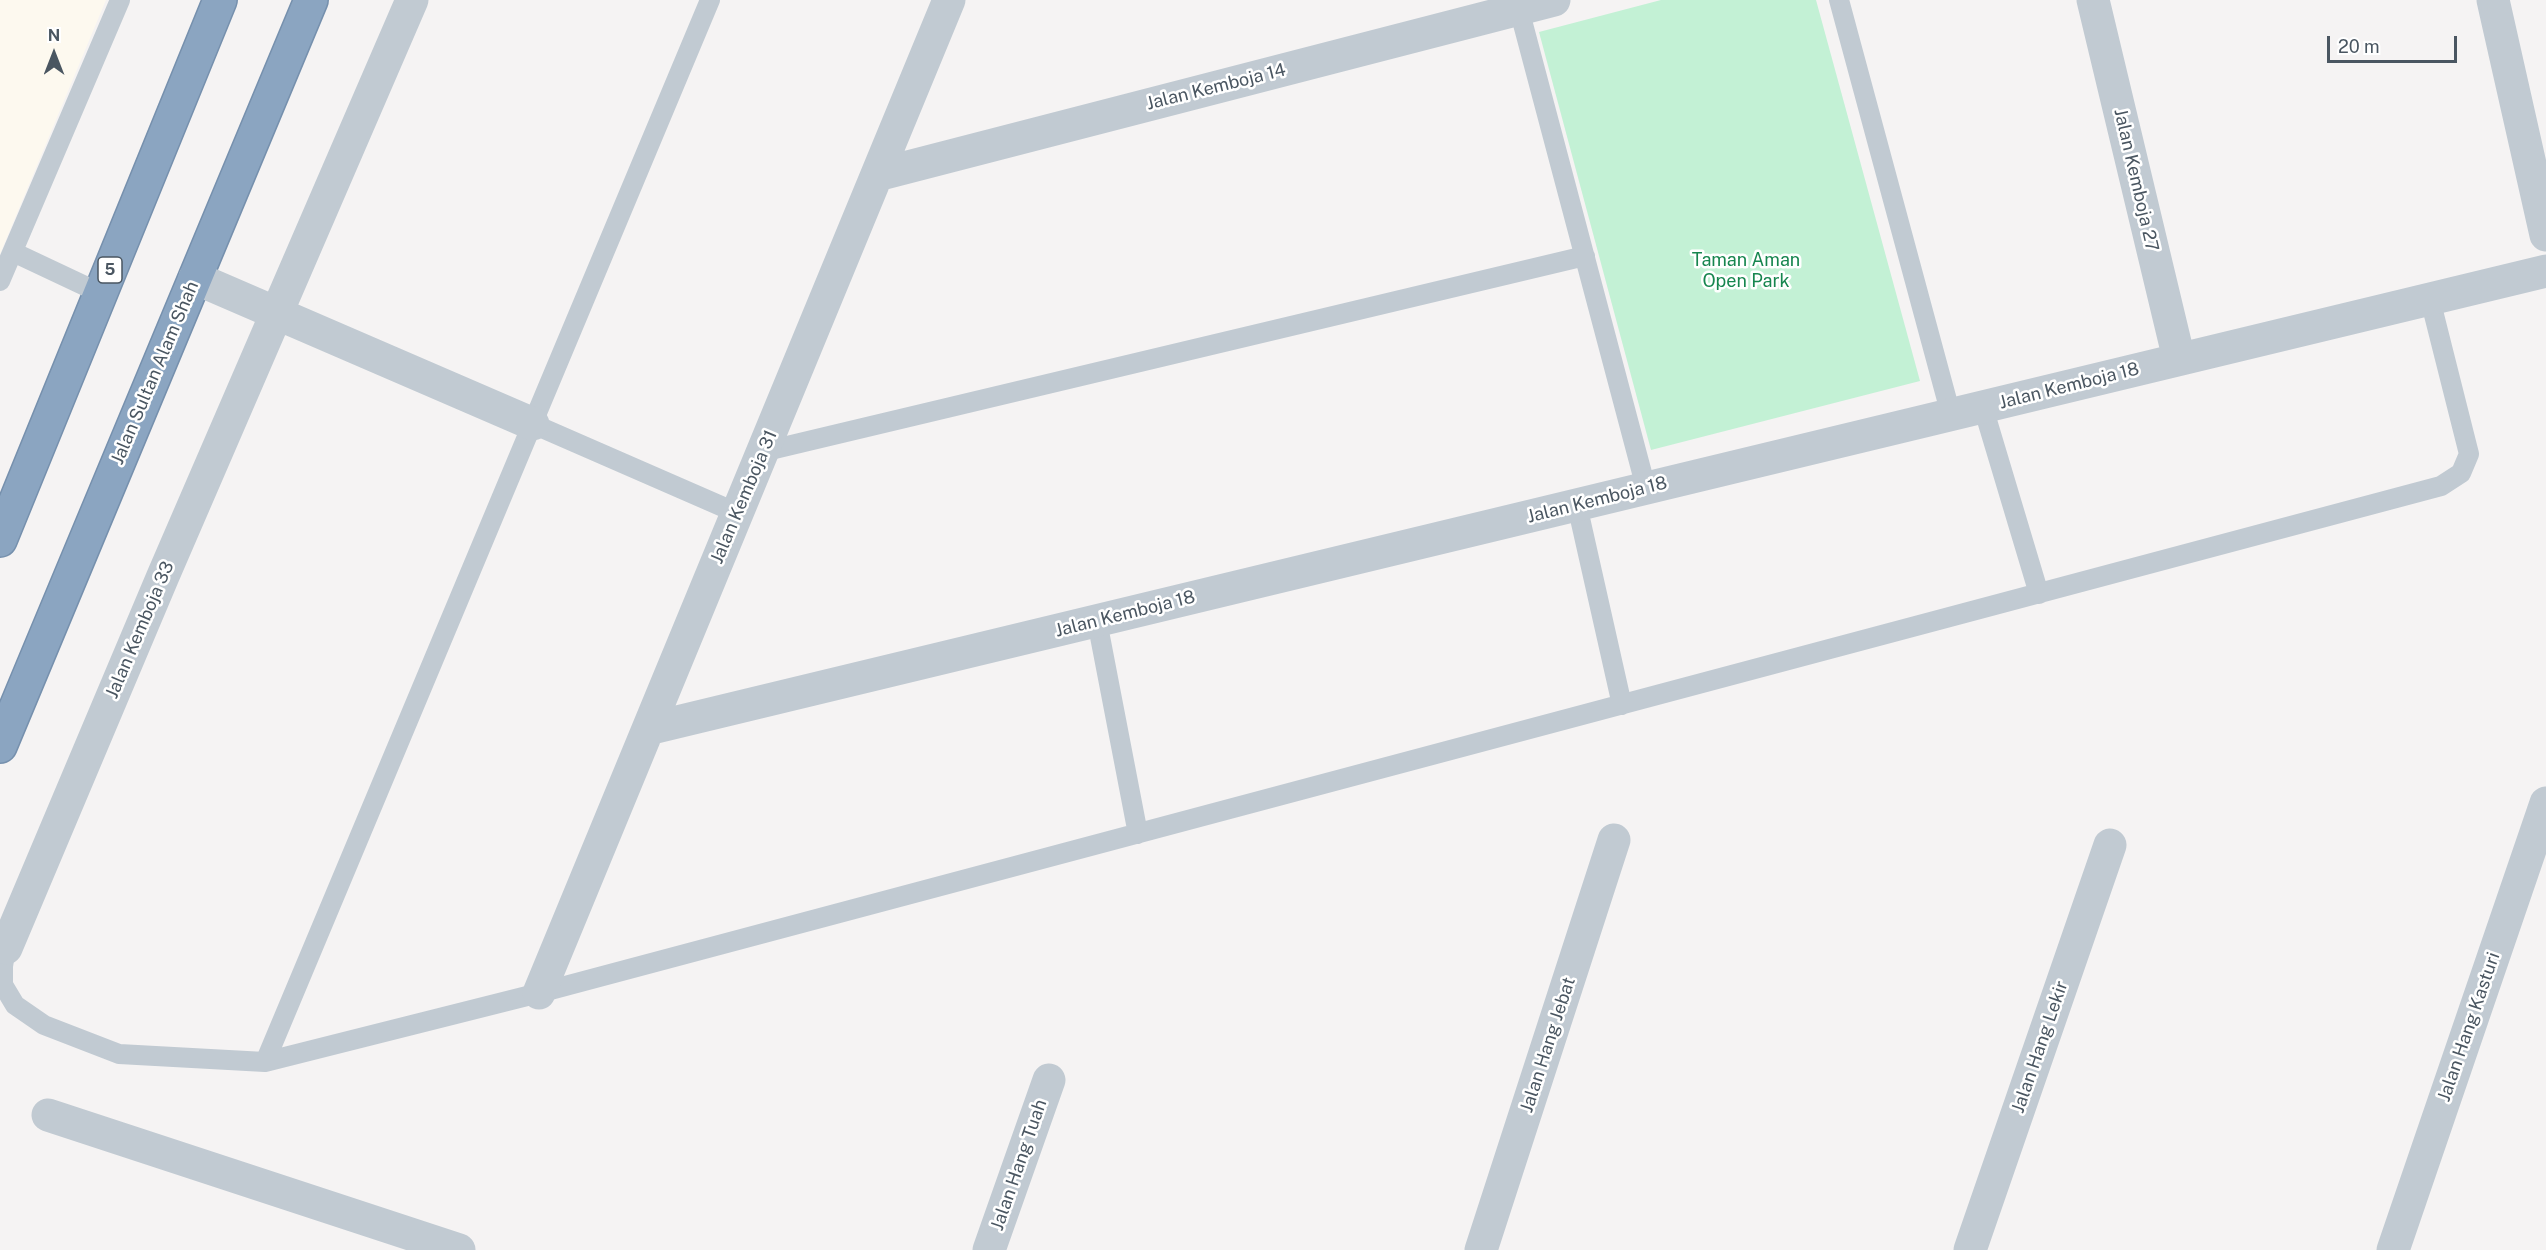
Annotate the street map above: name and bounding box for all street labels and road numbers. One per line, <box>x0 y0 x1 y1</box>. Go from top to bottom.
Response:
street label: Jalan Kemboja 14 <box>1144 59 1288 115</box>
street label: Jalan Kemboja 27 <box>2109 106 2163 254</box>
road number: 5 <box>98 257 122 283</box>
street label: Jalan Sultan Alam Shah <box>107 278 203 468</box>
street label: Jalan Kemboja 18 <box>1997 358 2141 414</box>
street label: Jalan Kemboja 31 <box>706 427 782 567</box>
street label: Jalan Kemboja 18 <box>1525 472 1669 528</box>
street label: Jalan Kemboja 33 <box>101 558 179 702</box>
street label: Jalan Kemboja 18 <box>1053 586 1197 642</box>
street label: Jalan Hang Kasturi <box>2433 949 2505 1105</box>
street label: Jalan Hang Jebat <box>1516 975 1580 1115</box>
street label: Jalan Hang Lekir <box>2007 978 2073 1116</box>
street label: Jalan Hang Tuah <box>986 1097 1052 1233</box>

